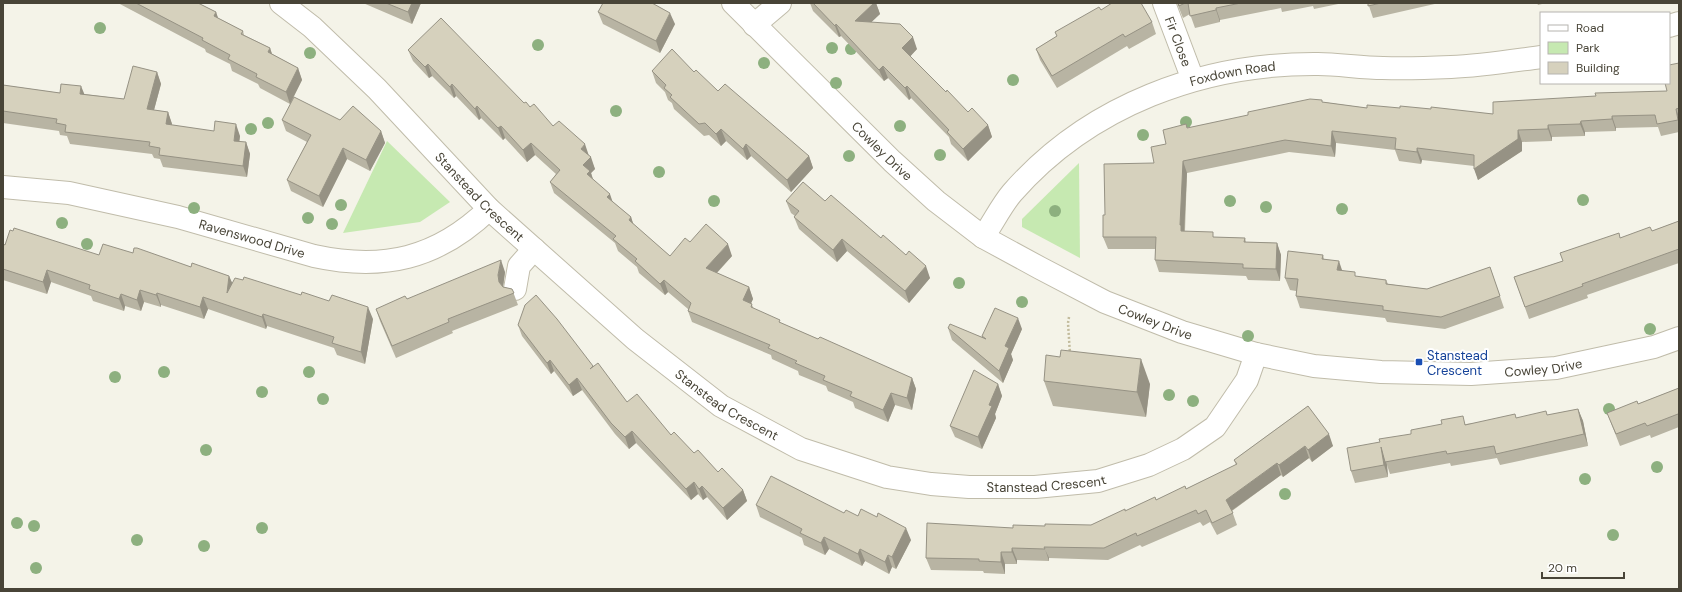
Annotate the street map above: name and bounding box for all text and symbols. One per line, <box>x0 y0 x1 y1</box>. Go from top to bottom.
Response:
legend <box>1540 12 1670 84</box>
street label: Fir Close <box>1161 14 1196 69</box>
text: Road <box>1576 20 1604 36</box>
text: Park <box>1576 40 1600 56</box>
street label: Foxdown Road <box>1188 57 1276 90</box>
text: Building <box>1576 60 1620 76</box>
street label: Cowley Drive <box>848 117 916 184</box>
street label: Stanstead Crescent <box>432 148 528 245</box>
street label: Ravenswood Drive <box>197 215 307 262</box>
street label: Cowley Drive <box>1116 299 1194 343</box>
place label: Stanstead Crescent <box>1427 347 1488 379</box>
street label: Cowley Drive <box>1504 354 1584 380</box>
marker: Stanstead Crescent <box>1414 357 1424 367</box>
street label: Stanstead Crescent <box>672 365 782 444</box>
street label: Stanstead Crescent <box>987 471 1108 496</box>
scale bar <box>1542 554 1624 580</box>
text: 20 m <box>1548 560 1577 576</box>

